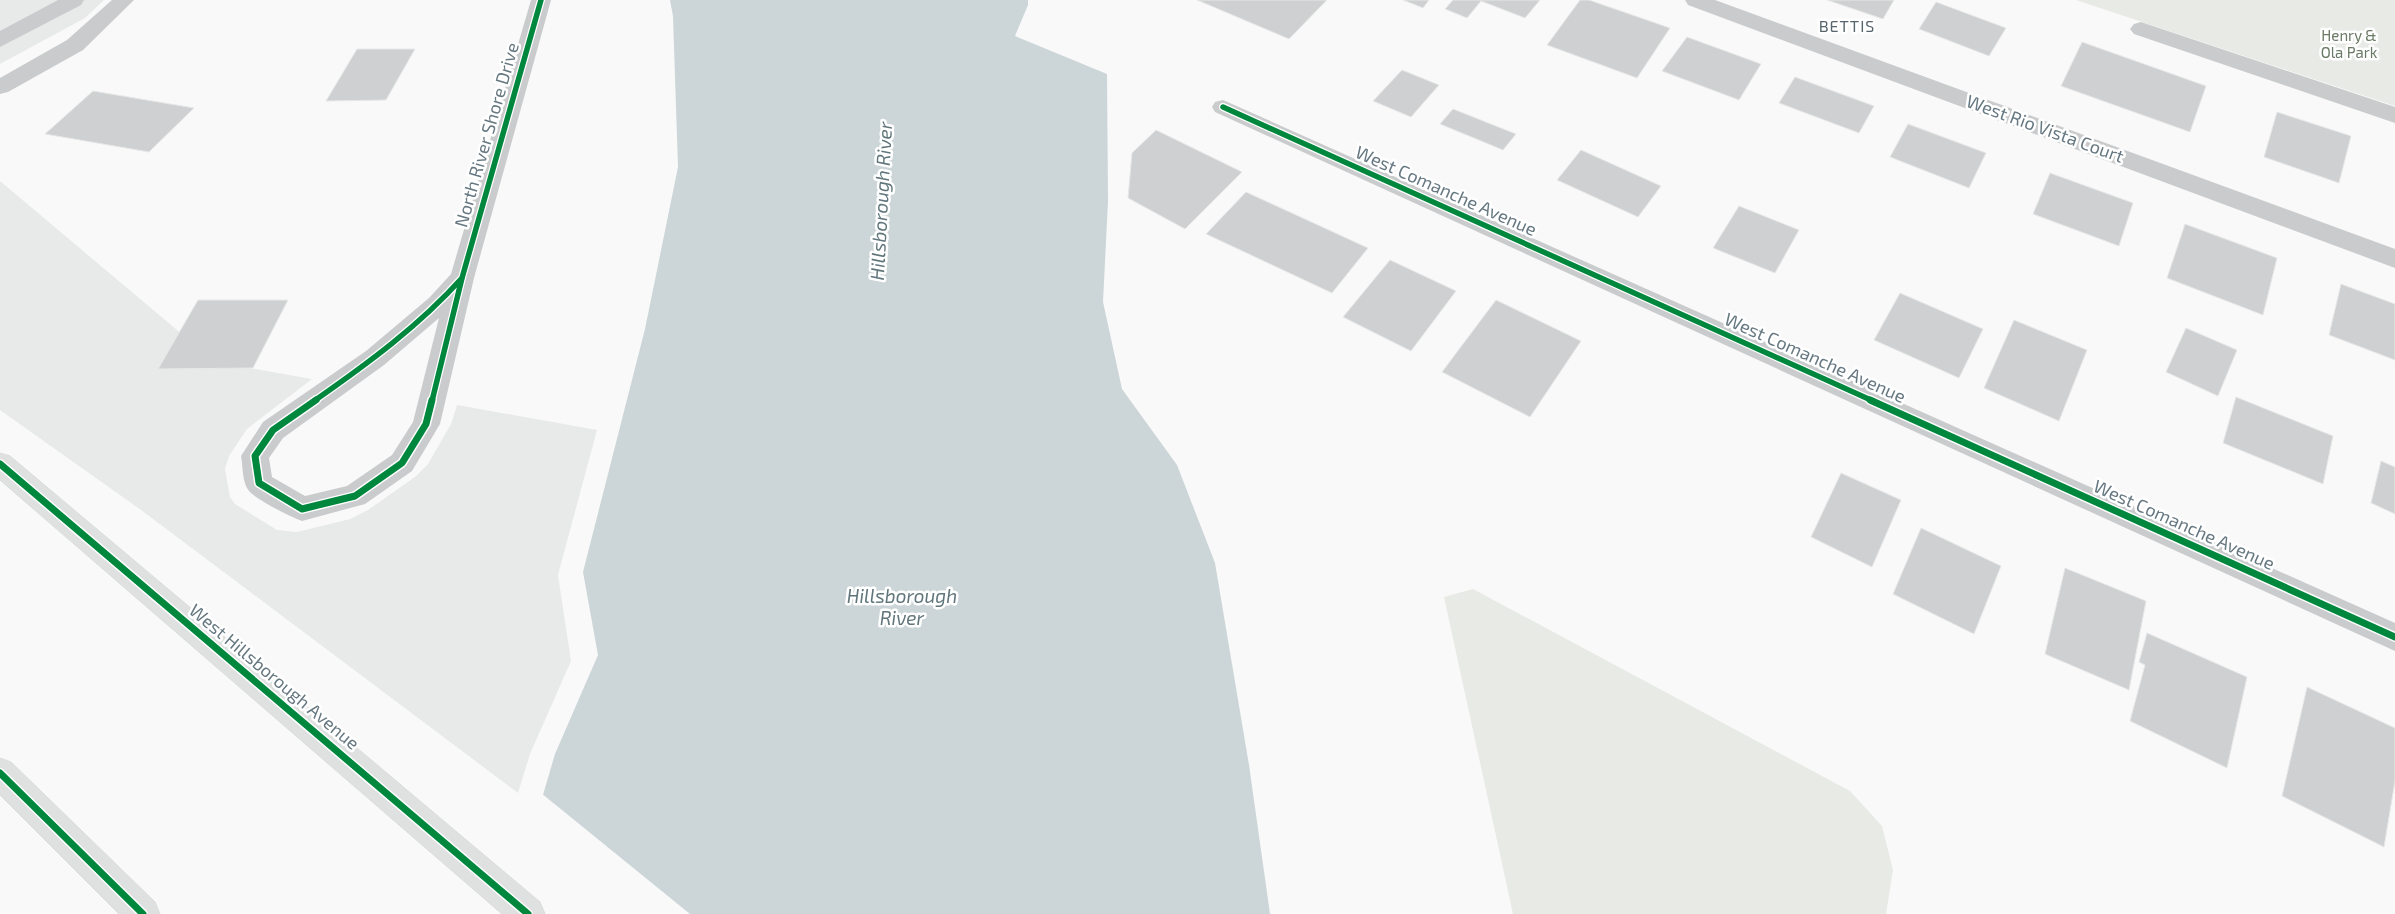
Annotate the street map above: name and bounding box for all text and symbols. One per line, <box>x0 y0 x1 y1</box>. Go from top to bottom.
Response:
district label: BETTIS <box>1819 16 1875 35</box>
park label: Henry & Ola Park <box>2321 26 2378 61</box>
street label: North River Shore Drive <box>449 40 523 230</box>
street label: West Rio Vista Court <box>1964 89 2127 167</box>
water label: Hillsborough River <box>865 121 896 281</box>
street label: West Comanche Avenue <box>1352 140 1540 240</box>
street label: West Comanche Avenue <box>1721 307 1909 407</box>
street label: West Comanche Avenue <box>2090 474 2278 574</box>
water label: Hillsborough River <box>847 584 957 629</box>
street label: West Hillsborough Avenue <box>185 599 364 754</box>

